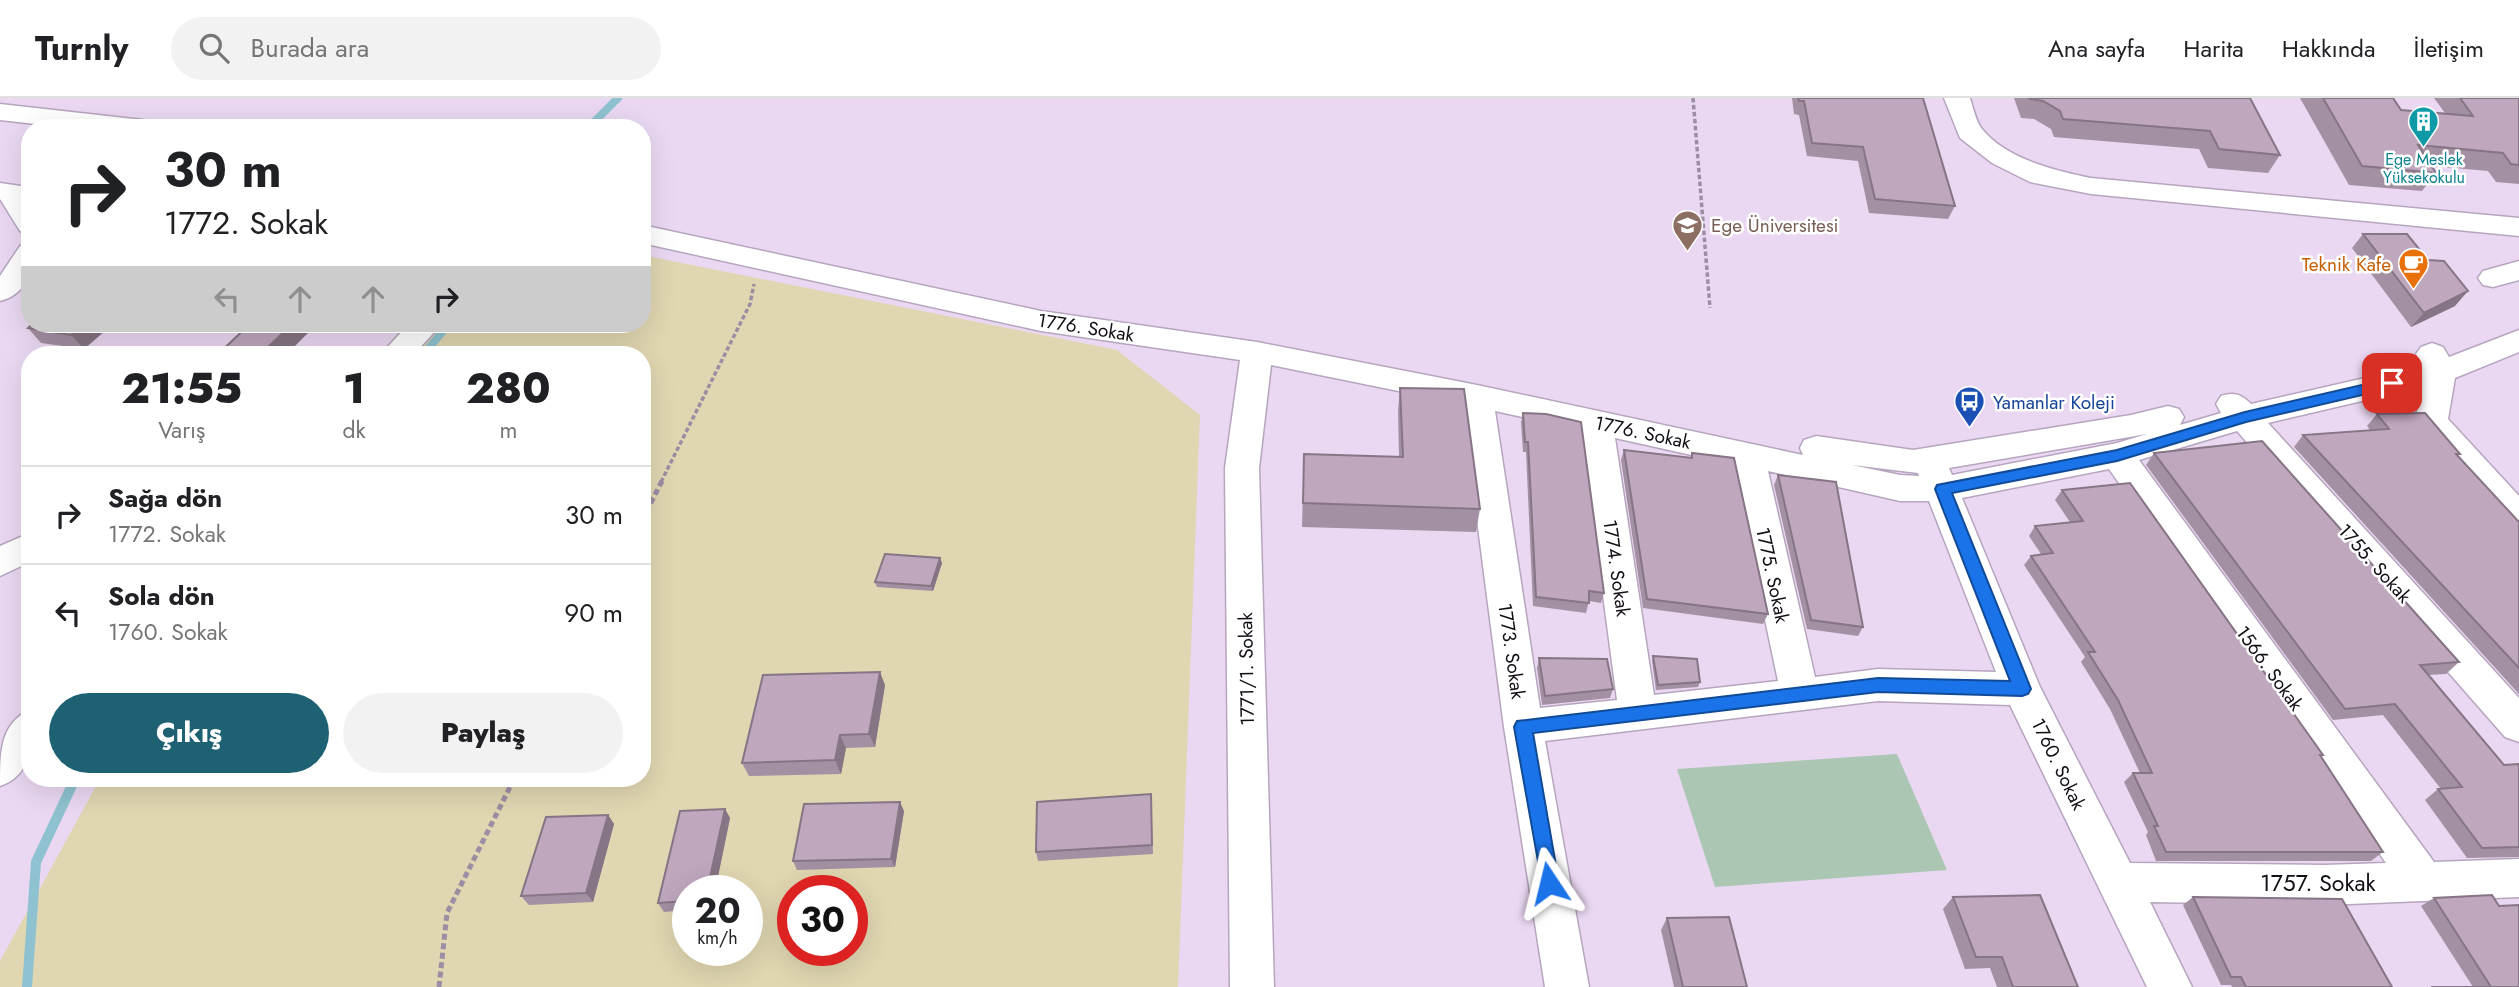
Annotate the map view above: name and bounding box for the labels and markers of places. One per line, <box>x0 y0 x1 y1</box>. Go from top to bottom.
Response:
building icon: Ege Meslek Yüksekokulu <box>2407 105 2441 149</box>
place label: Ege Meslek Yüksekokulu <box>2383 148 2465 189</box>
school or university icon: Ege Üniversitesi <box>1671 208 1705 252</box>
place label: Ege Üniversitesi <box>1711 212 1839 239</box>
cafe icon: Teknik Kafe <box>2397 247 2431 291</box>
place label: Teknik Kafe <box>2302 251 2391 278</box>
pin <box>2362 353 2422 413</box>
bus stop icon: Yamanlar Koleji <box>1953 385 1987 429</box>
place label: Yamanlar Koleji <box>1993 389 2115 416</box>

